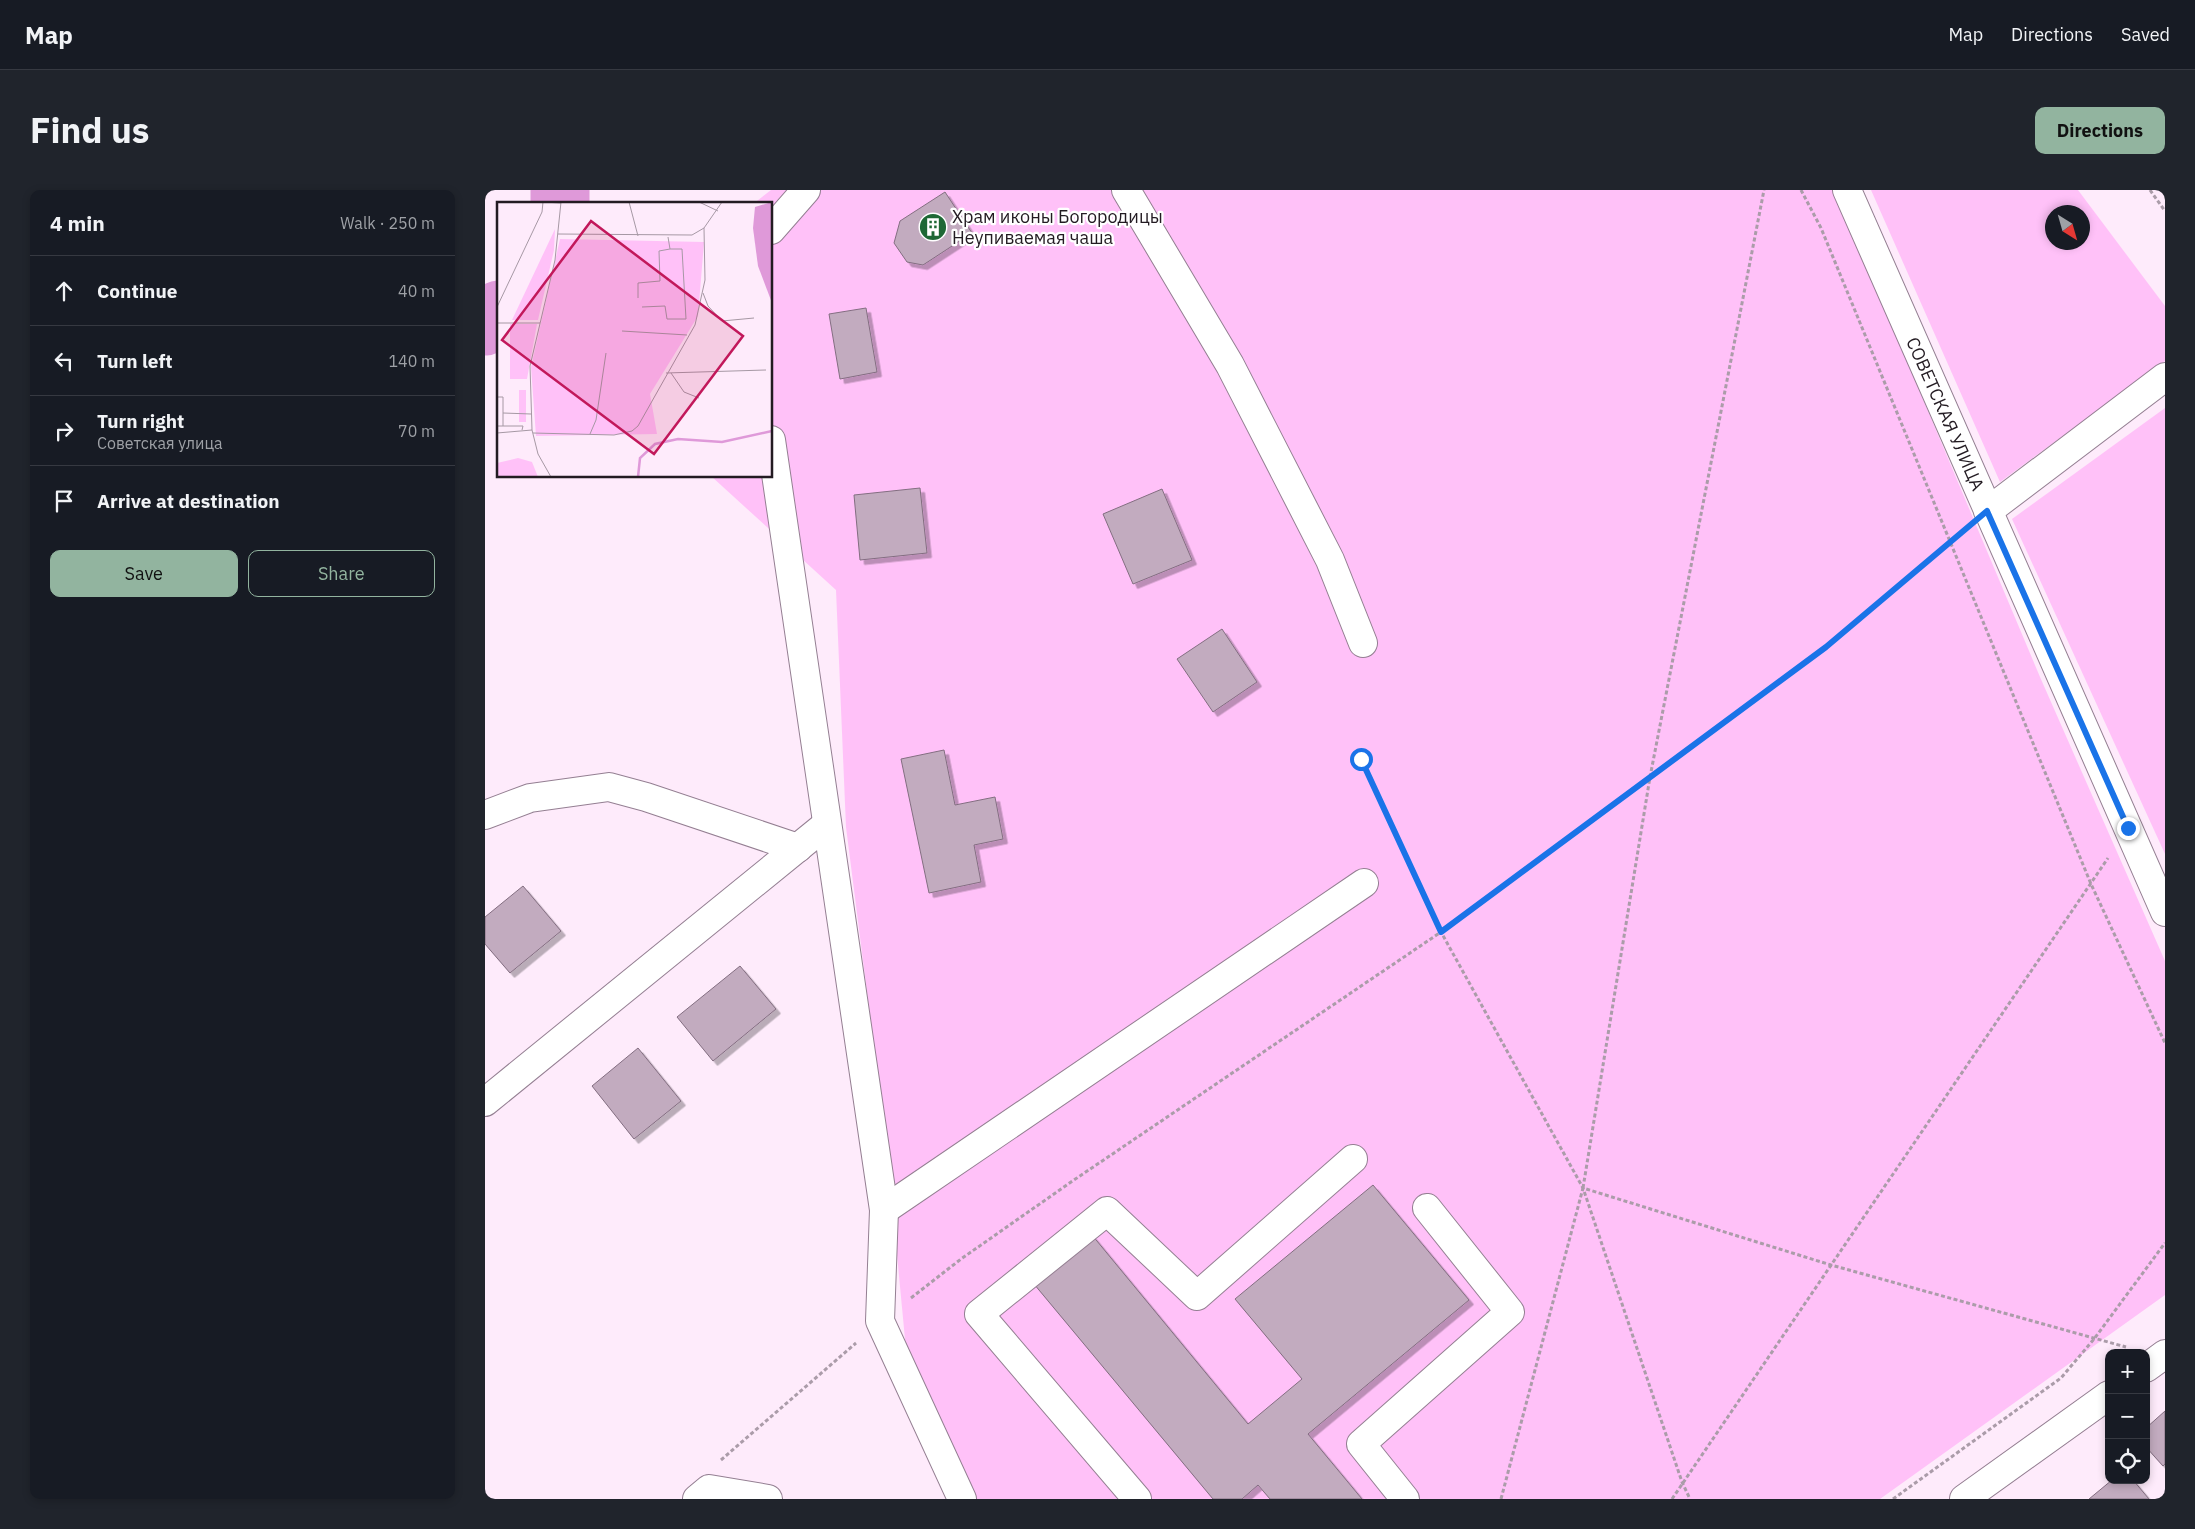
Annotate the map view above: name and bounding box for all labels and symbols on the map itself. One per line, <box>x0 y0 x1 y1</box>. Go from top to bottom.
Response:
inset map <box>497 202 773 478</box>
place label: Храм иконы Богородицы Неупиваемая чаша <box>952 205 1163 249</box>
north arrow <box>2045 205 2090 250</box>
building icon: Храм иконы Богородицы Неупиваемая чаша <box>918 212 948 242</box>
street label: СОВЕТСКАЯ УЛИЦА <box>1901 333 1990 495</box>
route start <box>1350 748 1373 771</box>
route end <box>2117 817 2140 840</box>

